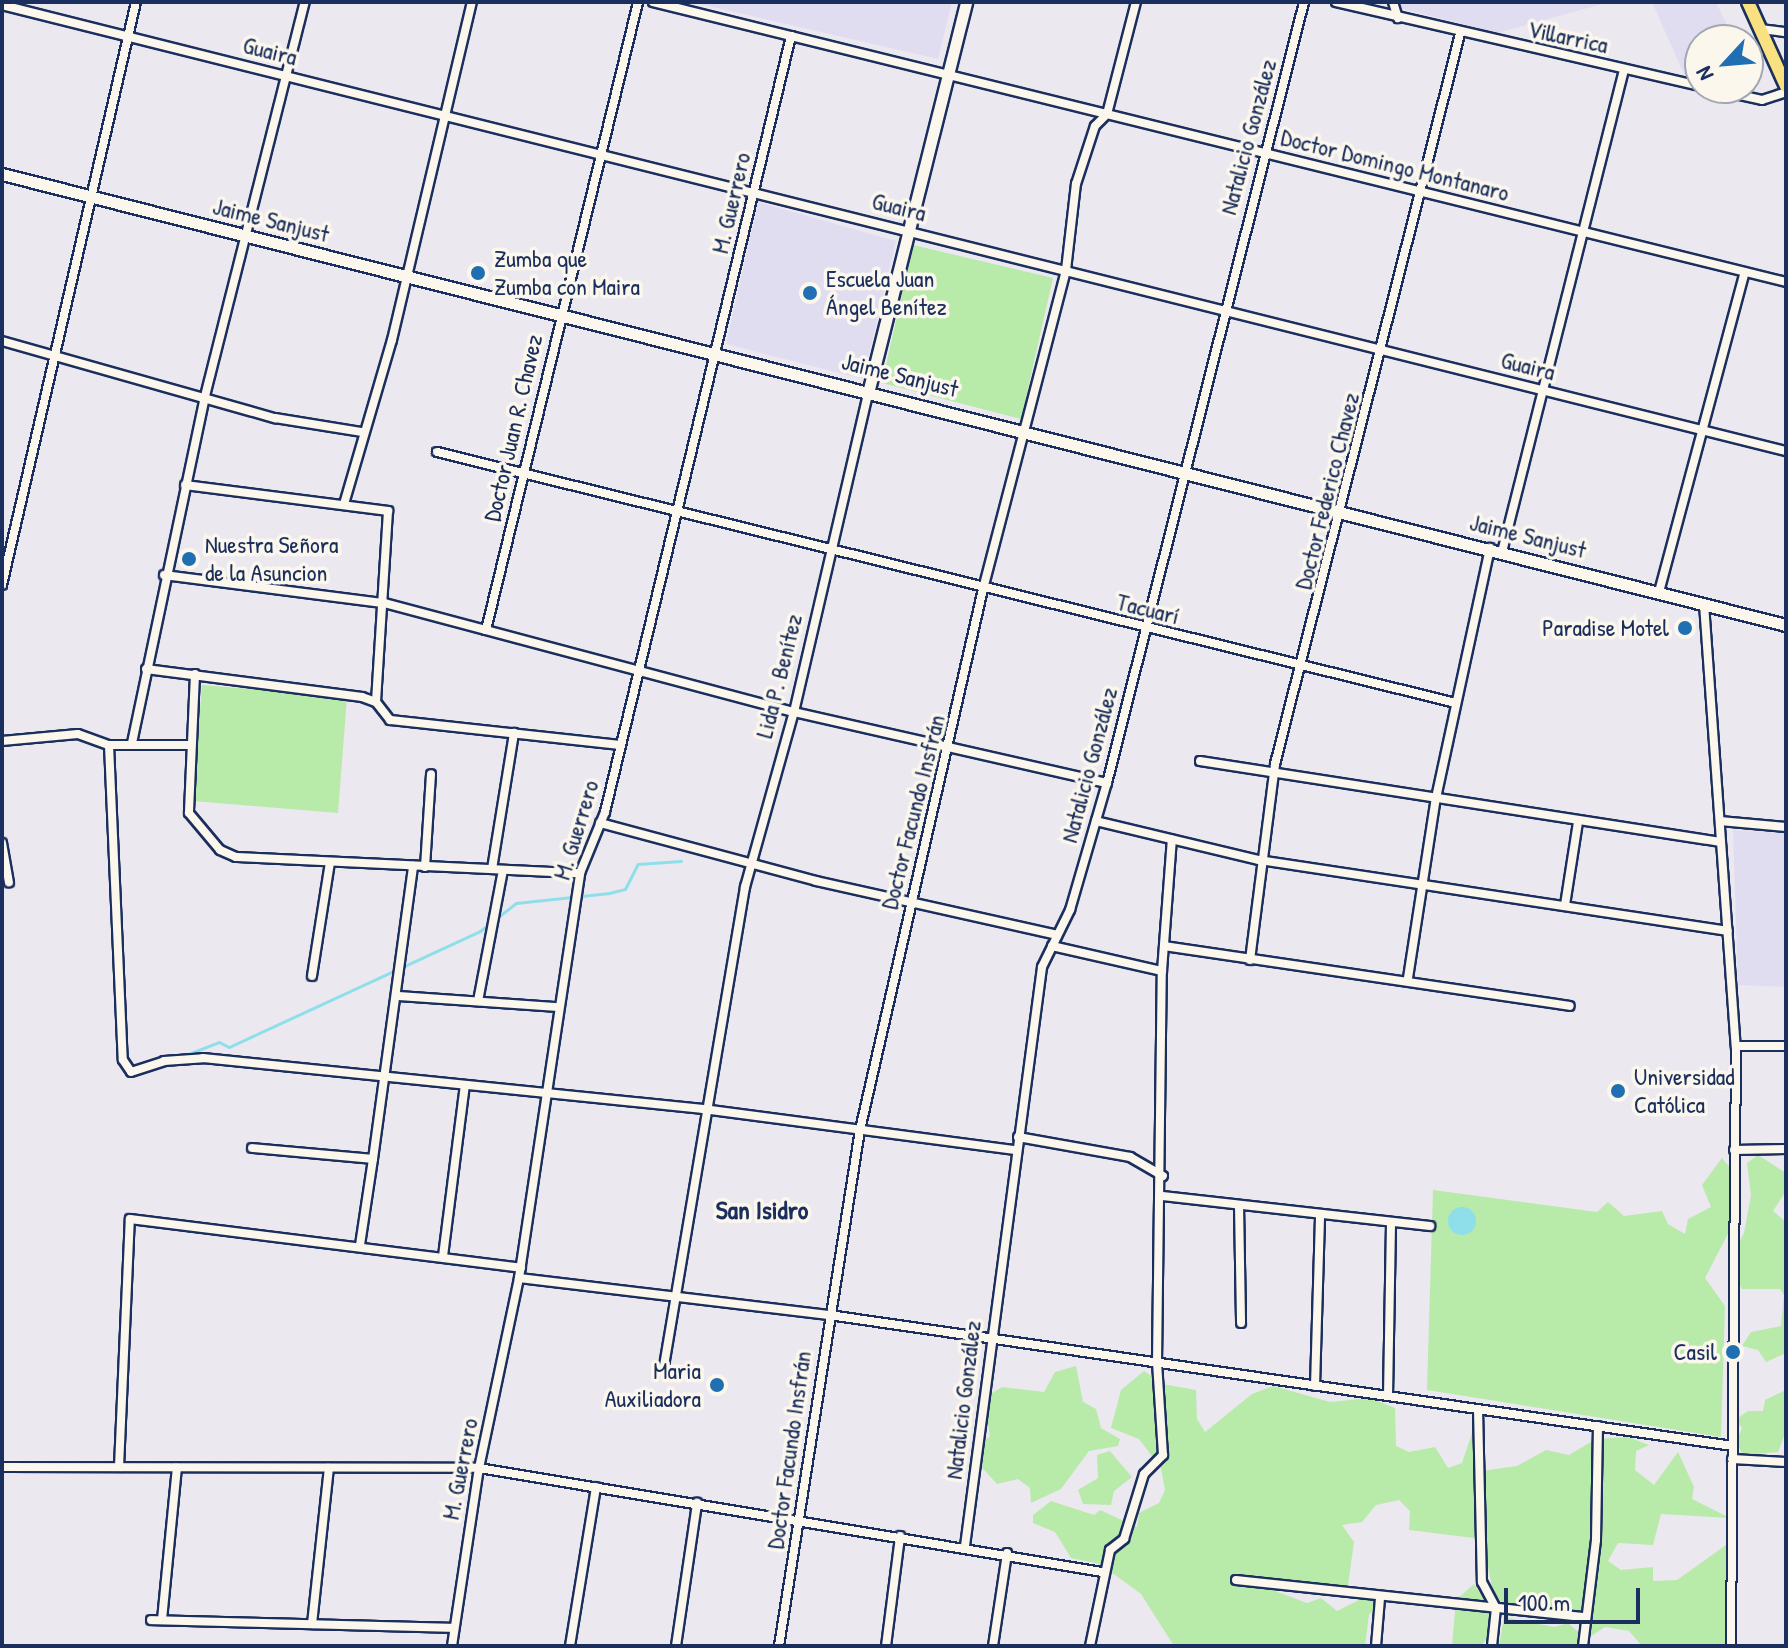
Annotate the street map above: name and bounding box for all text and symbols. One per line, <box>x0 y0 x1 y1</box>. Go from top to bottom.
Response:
street label: Villarrica <box>1525 14 1611 60</box>
north arrow <box>1684 24 1764 104</box>
street label: Guaira <box>240 30 300 72</box>
street label: Natalicio González <box>1213 56 1283 218</box>
text: N <box>1688 62 1720 85</box>
street label: Doctor Domingo Montanaro <box>1278 123 1512 207</box>
street label: M. Guerrero <box>705 150 757 256</box>
street label: Guaira <box>869 186 929 228</box>
street label: Jaime Sanjust <box>210 192 332 248</box>
place label: Zumba que Zumba con Maira <box>494 245 640 301</box>
marker: Zumba que Zumba con Maira <box>469 264 487 282</box>
place label: Escuela Juan Ángel Benítez <box>826 265 947 321</box>
marker: Escuela Juan Ángel Benítez <box>801 284 819 302</box>
street label: Doctor Juan R. Chavez <box>477 332 549 524</box>
street label: Guaira <box>1498 345 1558 387</box>
street label: Jaime Sanjust <box>839 347 961 403</box>
street label: Doctor Federico Chavez <box>1289 390 1365 592</box>
street label: Jaime Sanjust <box>1467 508 1589 564</box>
place label: Nuestra Señora de la Asuncion <box>205 531 338 587</box>
marker: Nuestra Señora de la Asuncion <box>180 550 198 568</box>
street label: Tacuarí <box>1114 587 1182 631</box>
street label: Lida P. Benítez <box>750 611 808 741</box>
place label: Paradise Motel <box>1542 614 1669 642</box>
marker: Paradise Motel <box>1676 619 1694 637</box>
street label: Natalicio González <box>1054 684 1124 846</box>
street label: Doctor Facundo Insfrán <box>875 712 951 912</box>
street label: M. Guerrero <box>547 777 605 883</box>
place label: Universidad Católica <box>1634 1063 1735 1119</box>
marker: Universidad Católica <box>1609 1082 1627 1100</box>
district label: San Isidro <box>716 1194 808 1226</box>
street label: Natalicio González <box>939 1319 987 1481</box>
place label: Casil <box>1673 1338 1717 1366</box>
marker: Casil <box>1724 1343 1742 1361</box>
street label: Doctor Facundo Insfrán <box>761 1349 817 1551</box>
place label: Maria Auxiliadora <box>605 1357 701 1413</box>
marker: Maria Auxiliadora <box>708 1376 726 1394</box>
street label: M. Guerrero <box>436 1416 484 1522</box>
scale bar <box>1508 1572 1644 1622</box>
text: 100 m <box>1518 1586 1570 1618</box>

